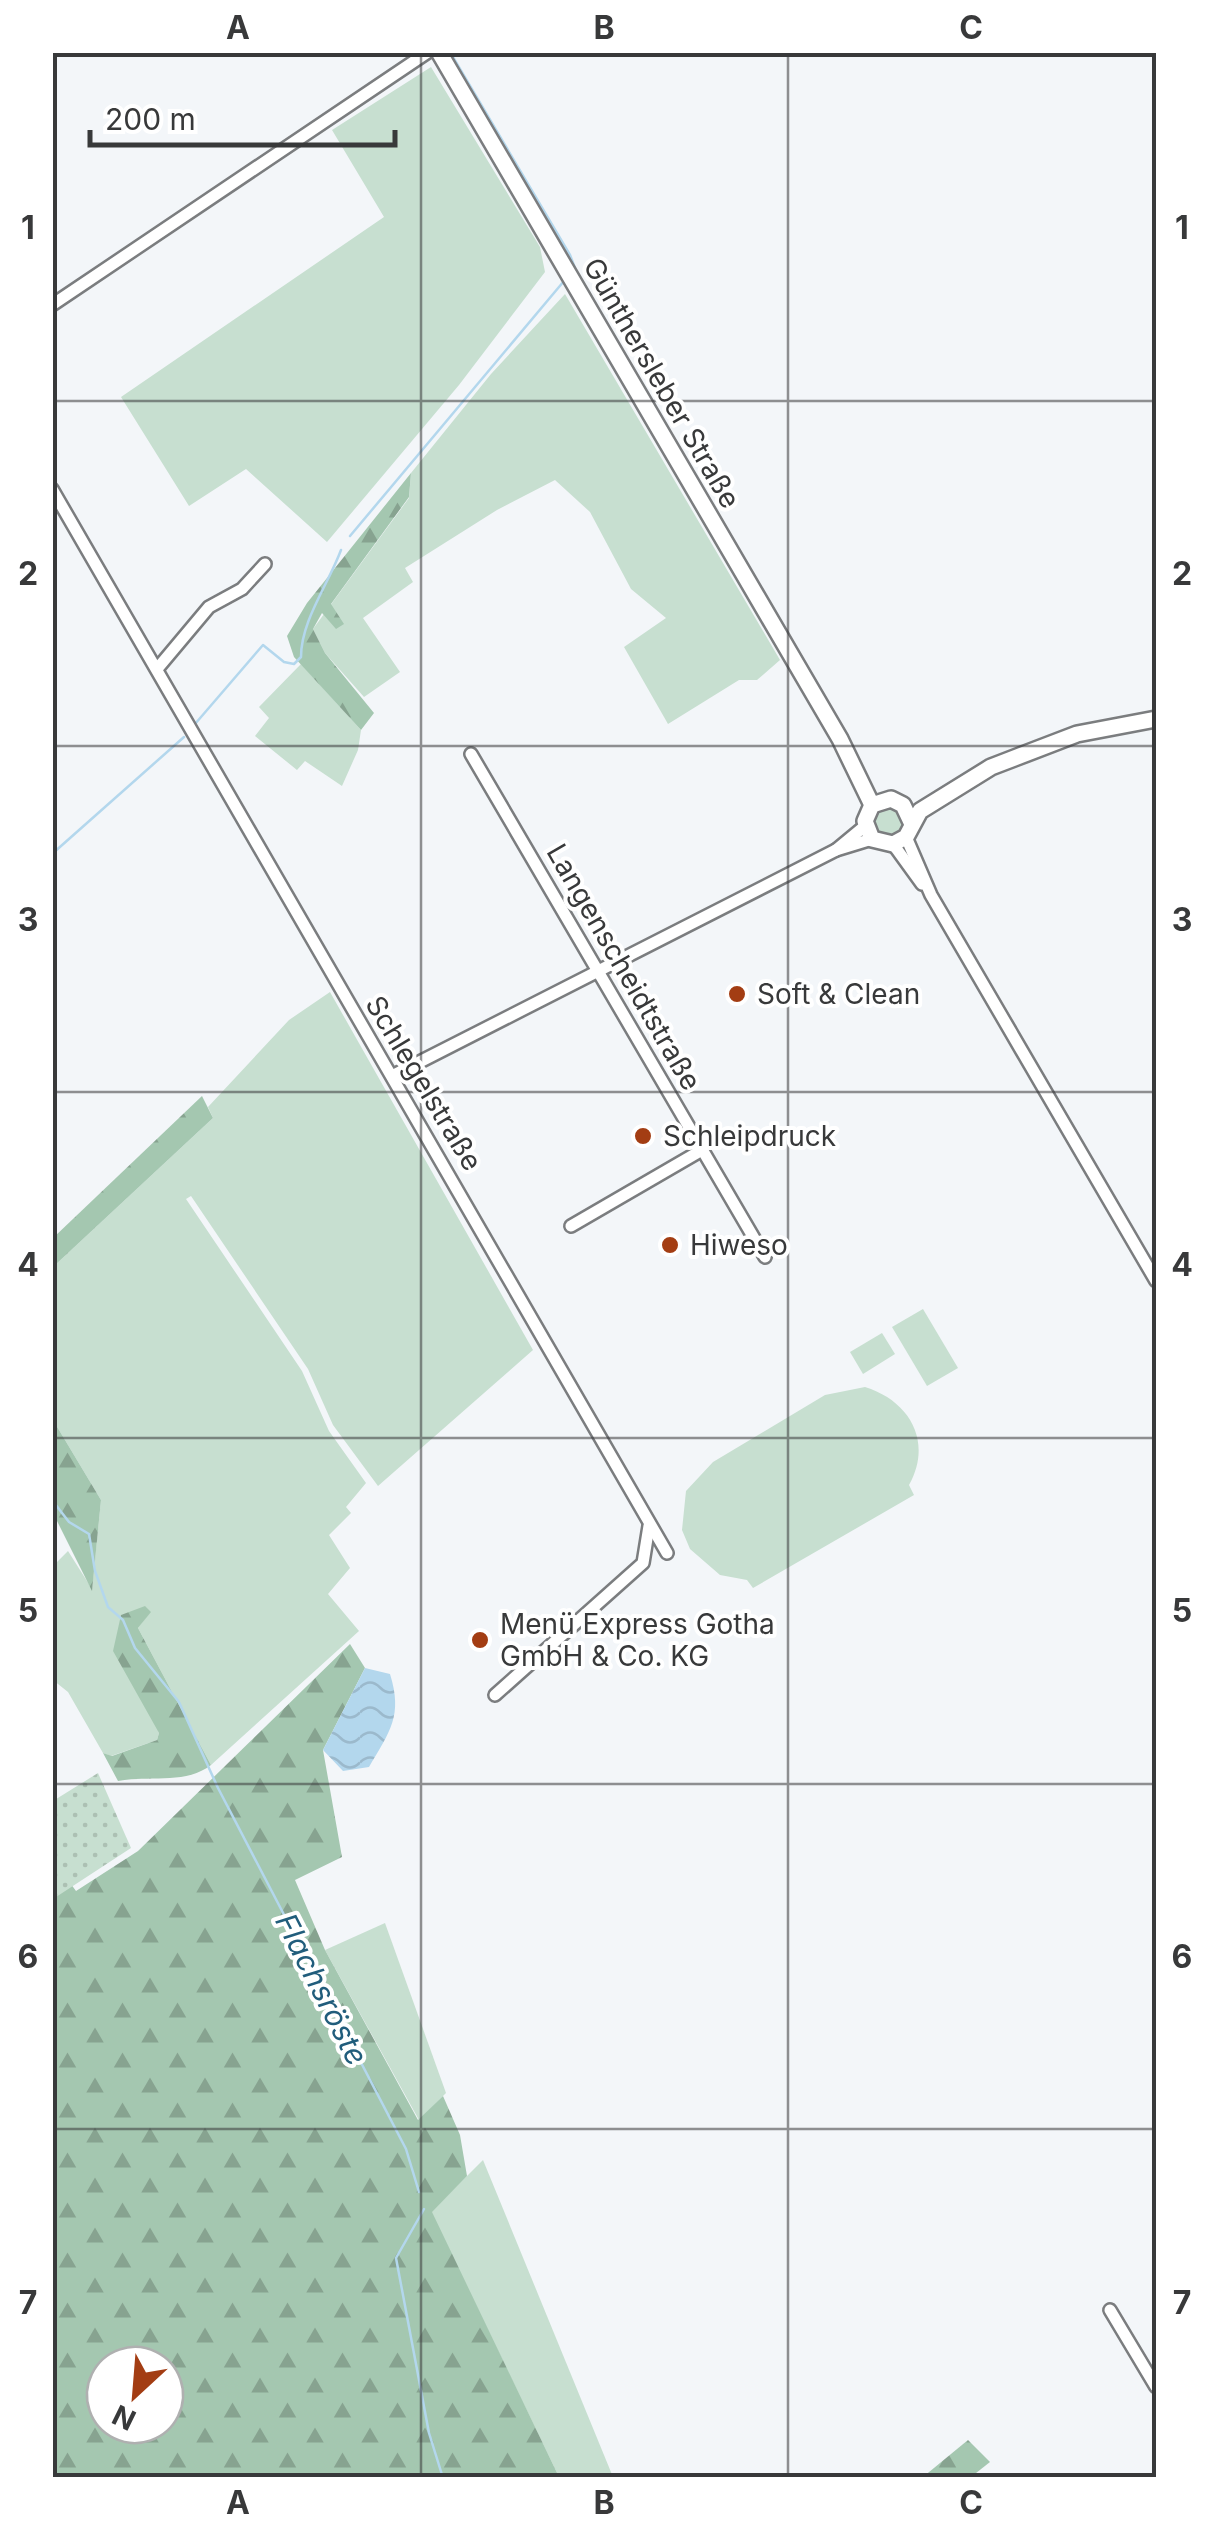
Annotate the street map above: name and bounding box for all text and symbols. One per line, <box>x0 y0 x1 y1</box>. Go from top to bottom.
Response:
text: A <box>226 8 250 47</box>
text: B <box>593 8 615 47</box>
text: C <box>959 8 983 47</box>
scale bar <box>90 85 395 147</box>
text: 200 m <box>105 101 196 137</box>
text: 1 <box>21 208 35 247</box>
text: 1 <box>1175 208 1189 247</box>
street label: Günthersleber Straße <box>576 252 748 514</box>
text: 2 <box>18 554 38 593</box>
text: 2 <box>1172 554 1192 593</box>
street label: Langenscheidtstraße <box>540 838 708 1096</box>
text: 3 <box>18 900 38 939</box>
text: 3 <box>1172 900 1192 939</box>
place label: Soft & Clean <box>757 977 920 1011</box>
marker: Soft & Clean <box>726 983 748 1005</box>
street label: Schlegelstraße <box>359 990 489 1176</box>
place label: Schleipdruck <box>663 1119 836 1153</box>
marker: Schleipdruck <box>632 1125 654 1147</box>
place label: Hiweso <box>690 1228 788 1262</box>
marker: Hiweso <box>659 1234 681 1256</box>
text: 4 <box>17 1245 39 1284</box>
text: 4 <box>1171 1245 1193 1284</box>
text: 5 <box>18 1591 38 1630</box>
text: 5 <box>1172 1591 1192 1630</box>
place label: Menü Express Gotha GmbH & Co. KG <box>500 1607 775 1673</box>
marker: Menü Express Gotha GmbH & Co. KG <box>469 1629 491 1651</box>
water label: Flachsröste <box>268 1907 376 2071</box>
text: 6 <box>18 1937 38 1976</box>
text: 6 <box>1172 1937 1192 1976</box>
text: 7 <box>19 2283 37 2322</box>
text: 7 <box>1173 2283 1191 2322</box>
north arrow <box>85 2345 185 2445</box>
text: N <box>107 2398 141 2437</box>
text: A <box>226 2483 250 2522</box>
text: B <box>593 2483 615 2522</box>
text: C <box>959 2483 983 2522</box>

